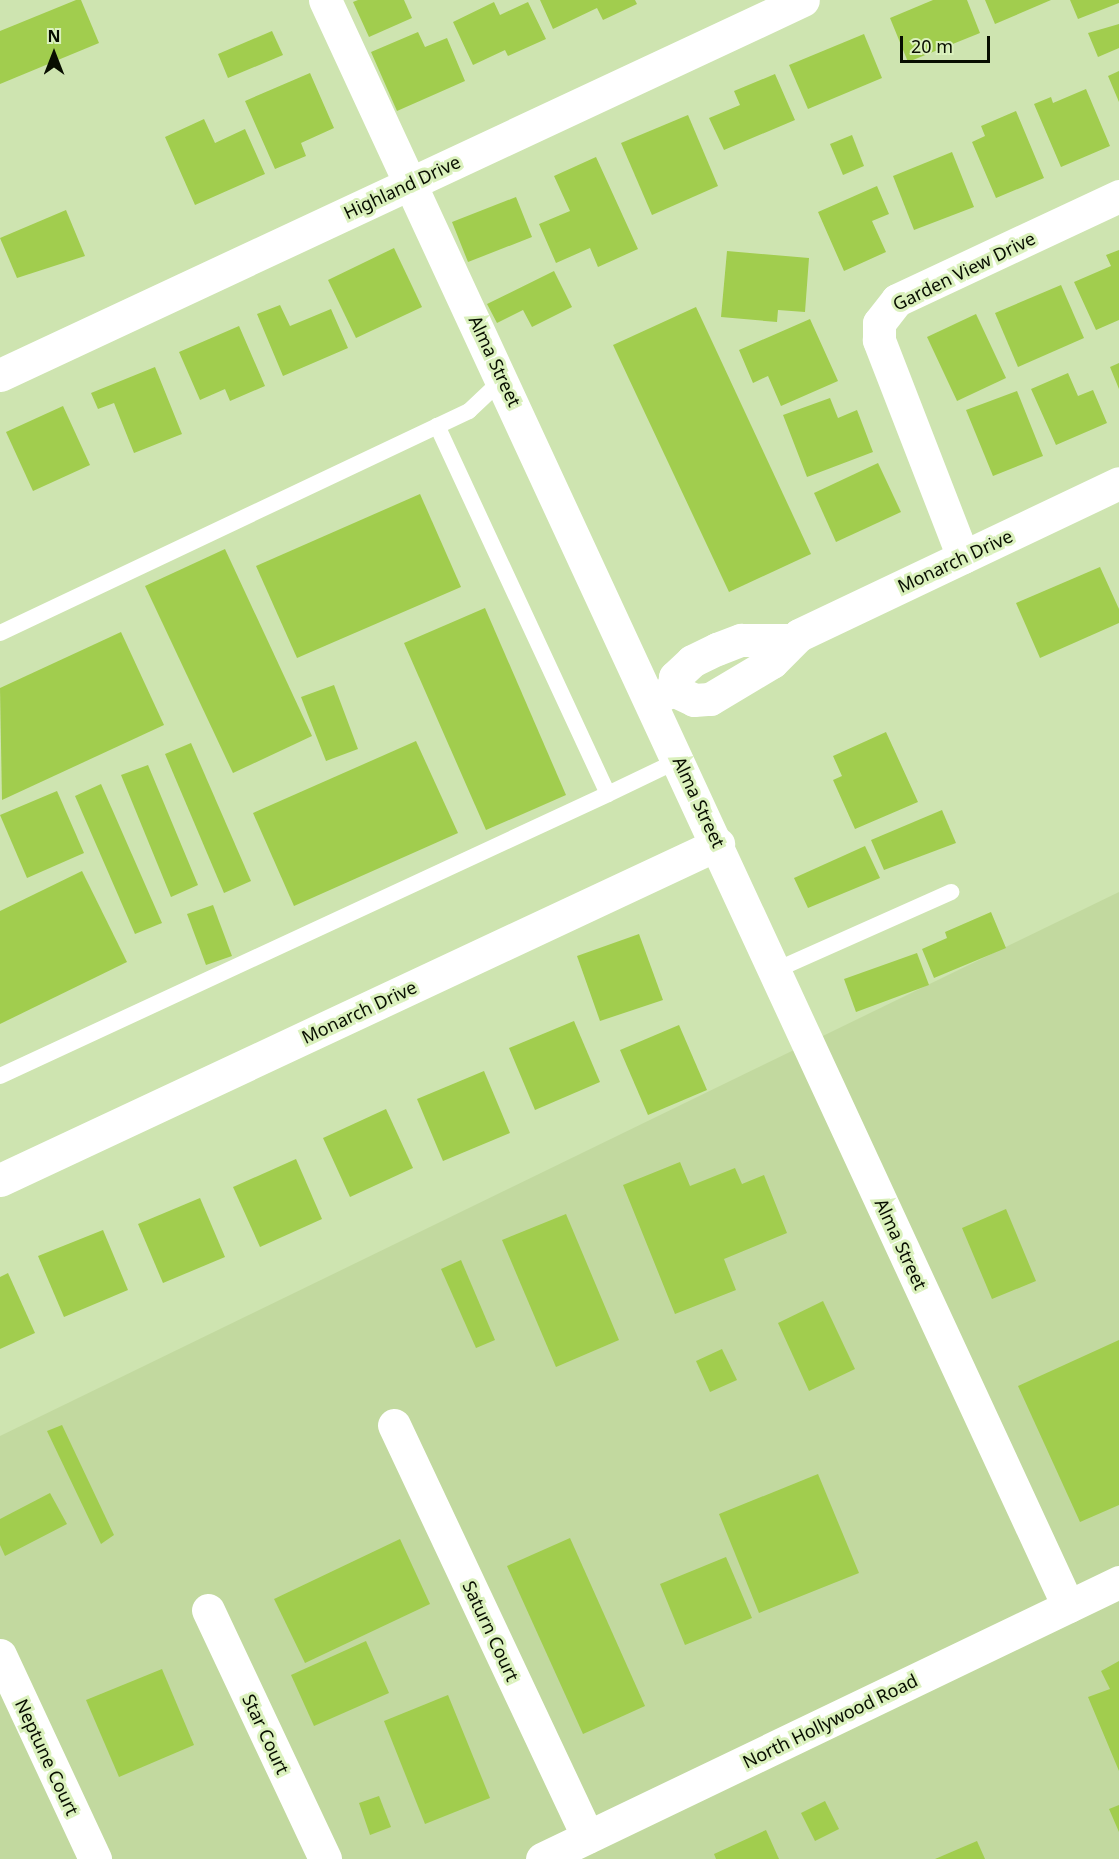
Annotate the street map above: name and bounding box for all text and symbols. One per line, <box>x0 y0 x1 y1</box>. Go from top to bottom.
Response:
north arrow <box>24 24 84 84</box>
scale bar <box>903 24 993 62</box>
text: N <box>47 25 61 47</box>
text: 20 m <box>911 34 953 58</box>
street label: Highland Drive <box>340 151 464 223</box>
street label: Garden View Drive <box>889 227 1039 315</box>
street label: Alma Street <box>465 312 525 410</box>
street label: Monarch Drive <box>894 525 1016 597</box>
street label: Alma Street <box>669 753 729 851</box>
street label: Monarch Drive <box>298 976 420 1048</box>
street label: Alma Street <box>871 1195 931 1293</box>
street label: Saturn Court <box>458 1577 524 1685</box>
street label: North Hollywood Road <box>739 1669 921 1773</box>
street label: Star Court <box>238 1691 294 1777</box>
street label: Neptune Court <box>11 1695 83 1819</box>

